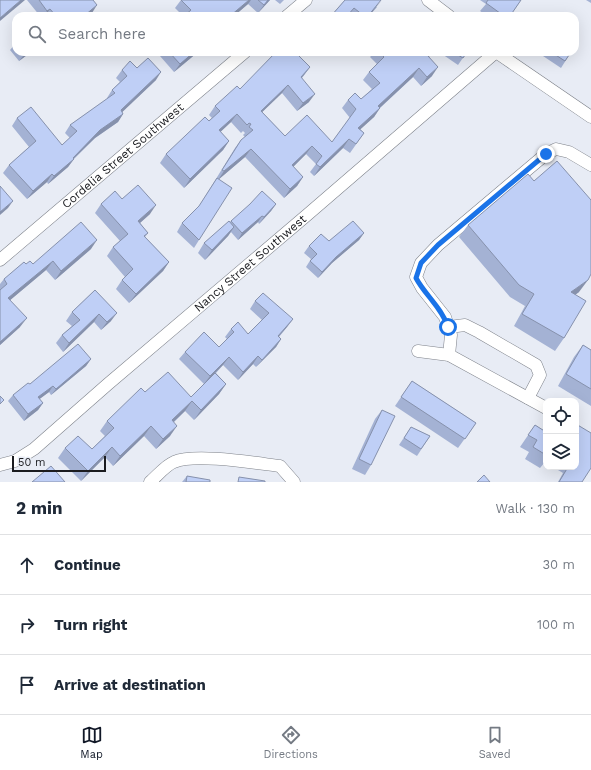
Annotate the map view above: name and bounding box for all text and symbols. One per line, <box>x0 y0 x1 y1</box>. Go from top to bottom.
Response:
search box <box>12 12 579 56</box>
icon: search <box>26 23 48 45</box>
text: Search here <box>58 25 146 43</box>
street label: Cordelia Street Southwest <box>59 100 186 211</box>
route end <box>537 145 555 163</box>
street label: Nancy Street Southwest <box>191 212 309 315</box>
route start <box>439 318 457 336</box>
map controls <box>543 398 579 470</box>
button: locate <box>543 398 579 434</box>
button: layers <box>543 434 579 470</box>
scale bar <box>12 454 106 473</box>
text: 50 m <box>18 456 45 469</box>
text: 2 min <box>16 498 62 518</box>
text: Walk · 130 m <box>496 501 575 516</box>
icon: ahead <box>16 554 38 576</box>
text: Continue <box>54 556 121 574</box>
text: 30 m <box>543 557 575 572</box>
icon: right <box>16 614 38 636</box>
text: Turn right <box>54 616 127 634</box>
text: 100 m <box>537 617 575 632</box>
icon: arrive <box>16 674 38 696</box>
text: Arrive at destination <box>54 676 206 694</box>
tab: Map <box>80 724 103 761</box>
tab: Directions <box>264 724 318 761</box>
tab: Saved <box>479 724 511 761</box>

